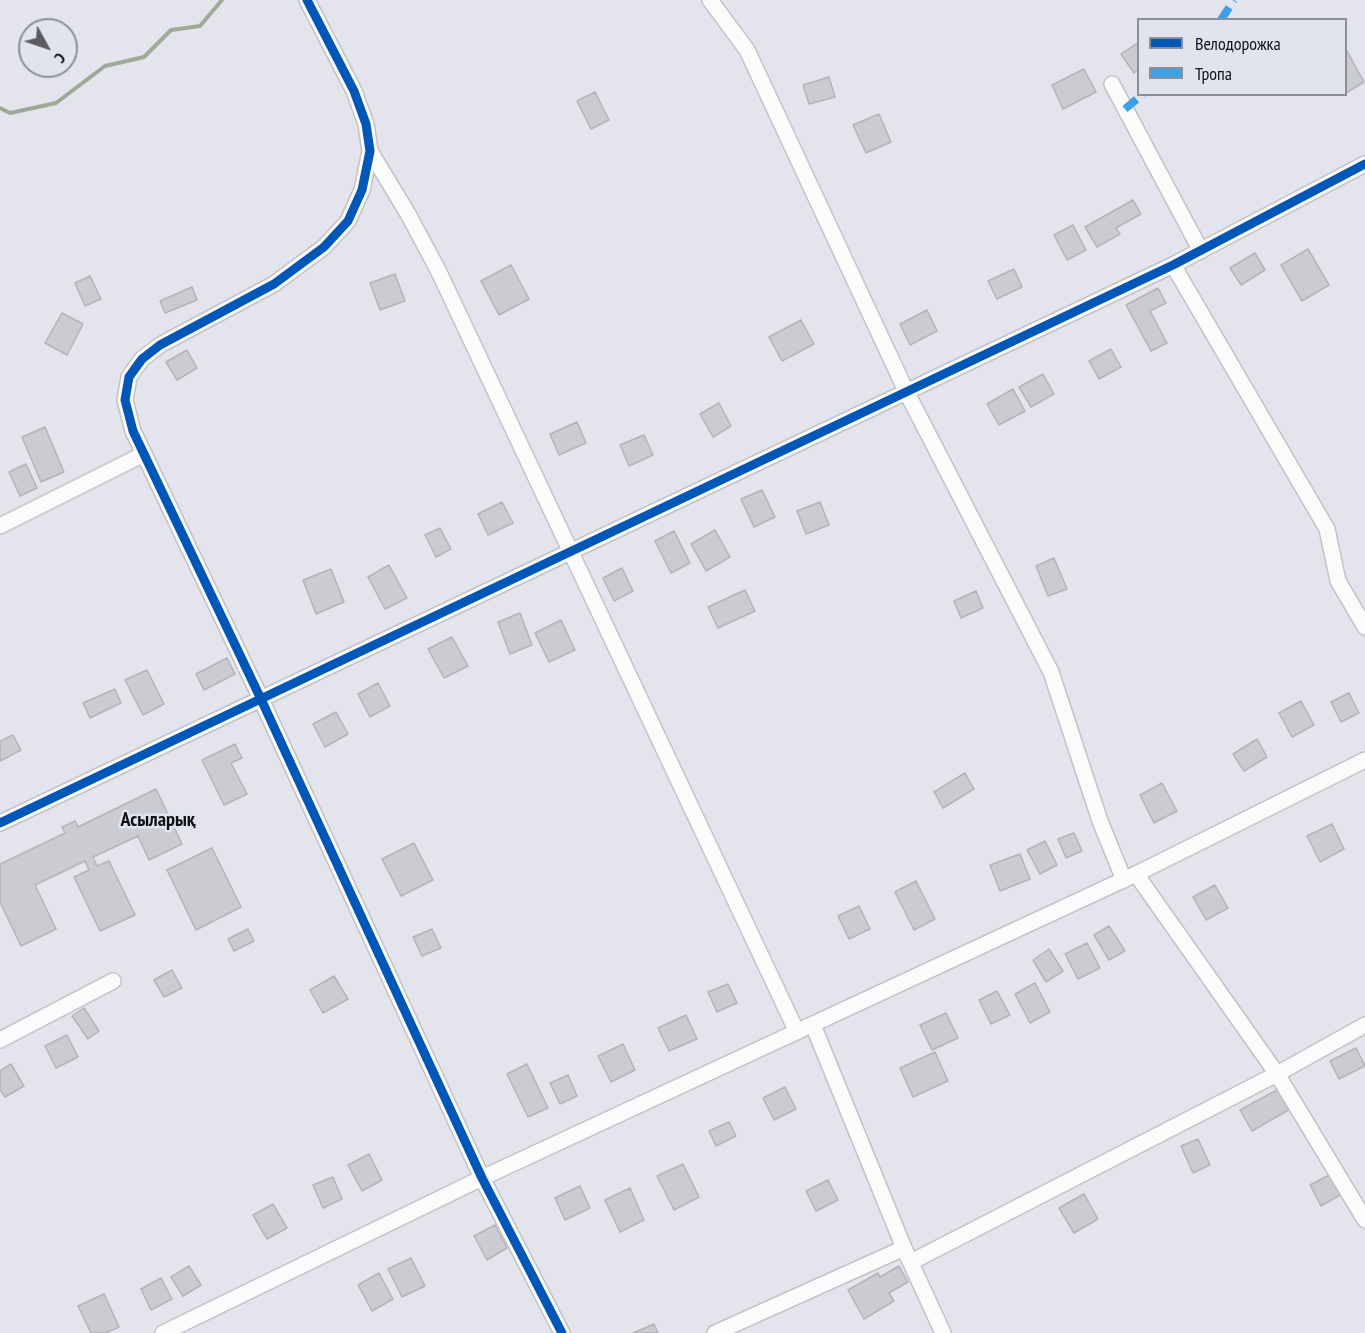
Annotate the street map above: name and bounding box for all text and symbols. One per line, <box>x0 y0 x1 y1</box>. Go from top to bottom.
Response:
north arrow <box>18 18 78 78</box>
legend <box>1137 18 1347 96</box>
text: Велодорожка <box>1195 32 1281 55</box>
text: С <box>50 49 70 68</box>
text: Тропа <box>1195 62 1232 85</box>
district label: Асыларық <box>121 808 195 832</box>

